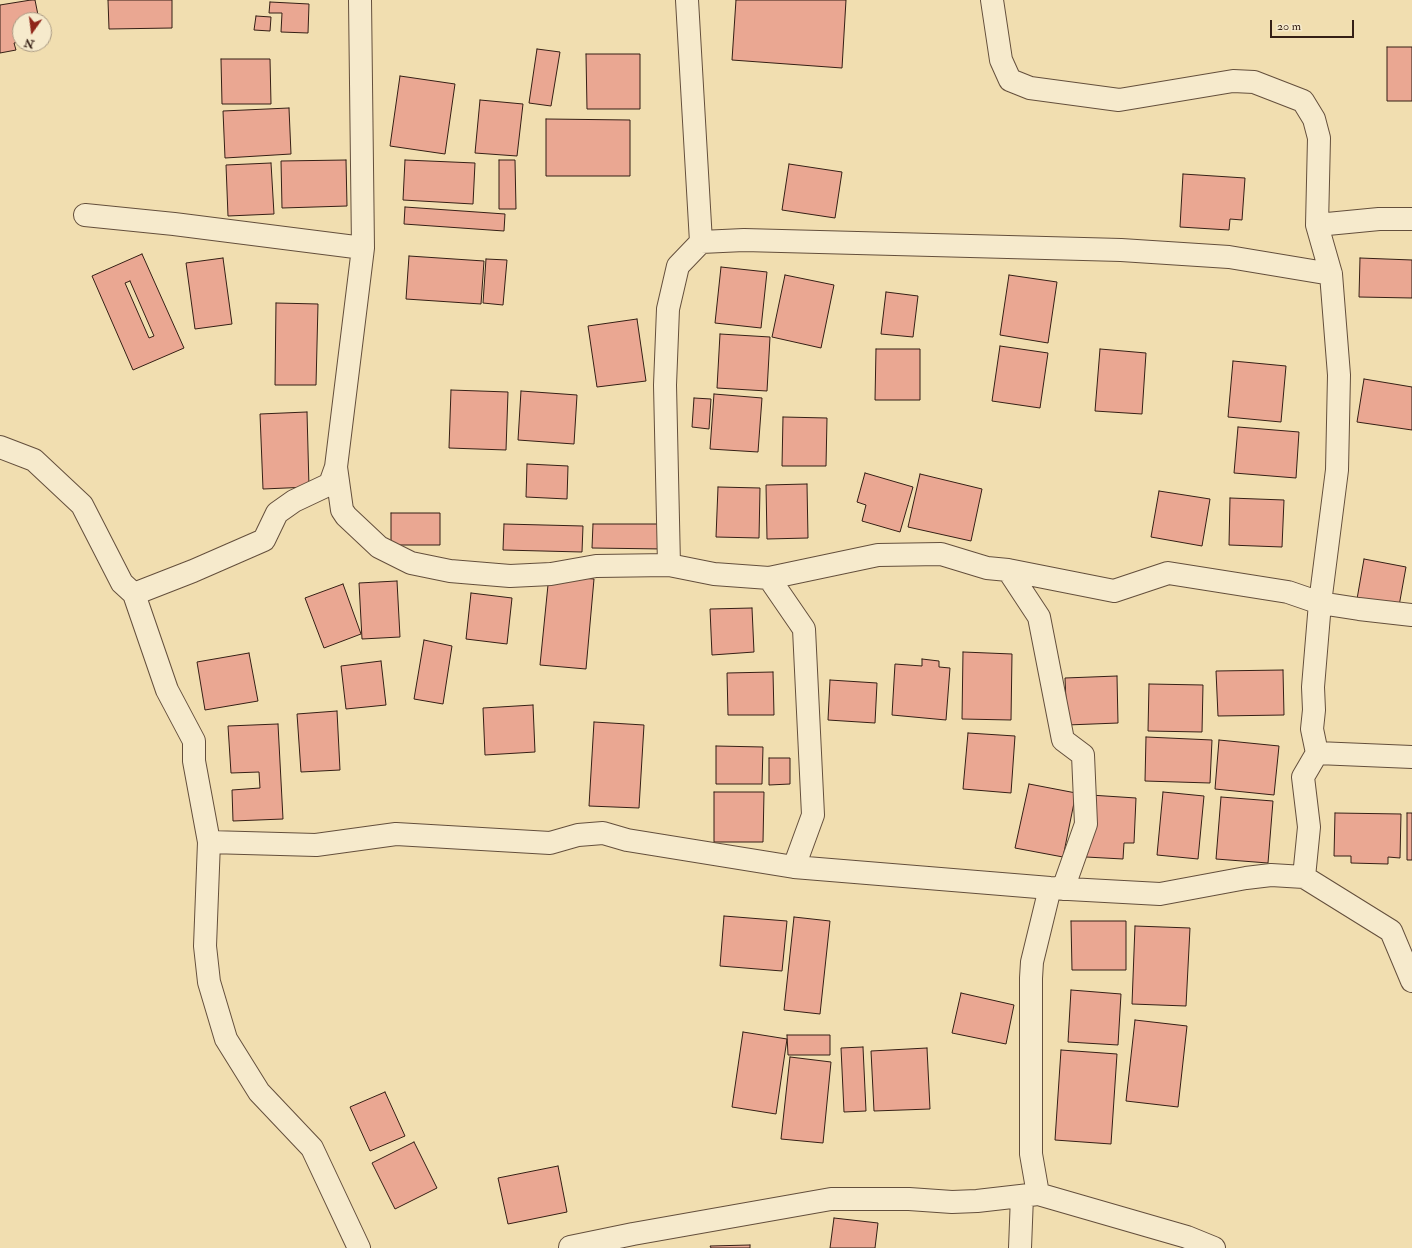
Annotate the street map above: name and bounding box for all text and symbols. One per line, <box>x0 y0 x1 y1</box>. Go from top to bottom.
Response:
north arrow <box>12 12 52 52</box>
scale bar <box>1272 12 1356 38</box>
text: 20 m <box>1277 19 1301 34</box>
text: N <box>23 36 36 51</box>

